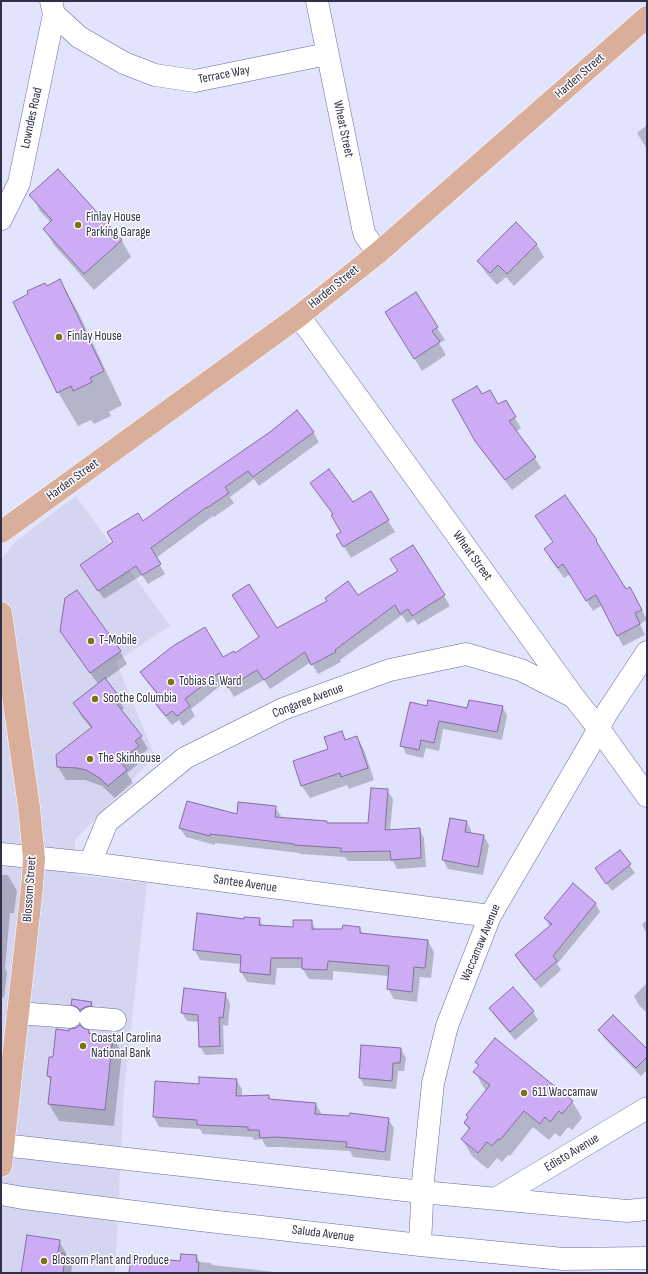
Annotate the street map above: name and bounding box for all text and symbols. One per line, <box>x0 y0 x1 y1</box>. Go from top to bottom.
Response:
street label: Harden Street <box>552 50 608 102</box>
street label: Terrace Way <box>197 62 251 88</box>
street label: Lowndes Road <box>18 86 46 150</box>
street label: Wheat Street <box>329 99 357 159</box>
place label: Finlay House Parking Garage <box>86 210 151 241</box>
marker: Finlay House Parking Garage <box>73 220 83 230</box>
street label: Harden Street <box>305 262 363 312</box>
place label: Finlay House <box>67 329 122 345</box>
marker: Finlay House <box>54 332 64 342</box>
street label: Harden Street <box>44 456 102 504</box>
street label: Wheat Street <box>449 528 495 584</box>
place label: T-Mobile <box>99 633 137 649</box>
marker: T-Mobile <box>86 636 96 646</box>
place label: Tobias G. Ward <box>179 674 241 690</box>
marker: Tobias G. Ward <box>166 677 176 687</box>
street label: Congaree Avenue <box>270 680 346 722</box>
place label: Soothe Columbia <box>103 691 177 707</box>
marker: Soothe Columbia <box>90 694 100 704</box>
place label: The Skinhouse <box>98 751 161 767</box>
marker: The Skinhouse <box>85 754 95 764</box>
street label: Blossom Street <box>20 856 40 922</box>
street label: Santee Avenue <box>212 872 278 896</box>
street label: Waccamaw Avenue <box>458 902 504 984</box>
place label: Coastal Carolina National Bank <box>91 1031 161 1062</box>
marker: Coastal Carolina National Bank <box>78 1041 88 1051</box>
place label: 611 Waccamaw <box>532 1085 598 1101</box>
marker: 611 Waccamaw <box>519 1088 529 1098</box>
street label: Edisto Avenue <box>542 1131 602 1175</box>
street label: Saluda Avenue <box>291 1222 355 1246</box>
place label: Blossom Plant and Produce <box>52 1253 169 1269</box>
marker: Blossom Plant and Produce <box>39 1256 49 1266</box>

